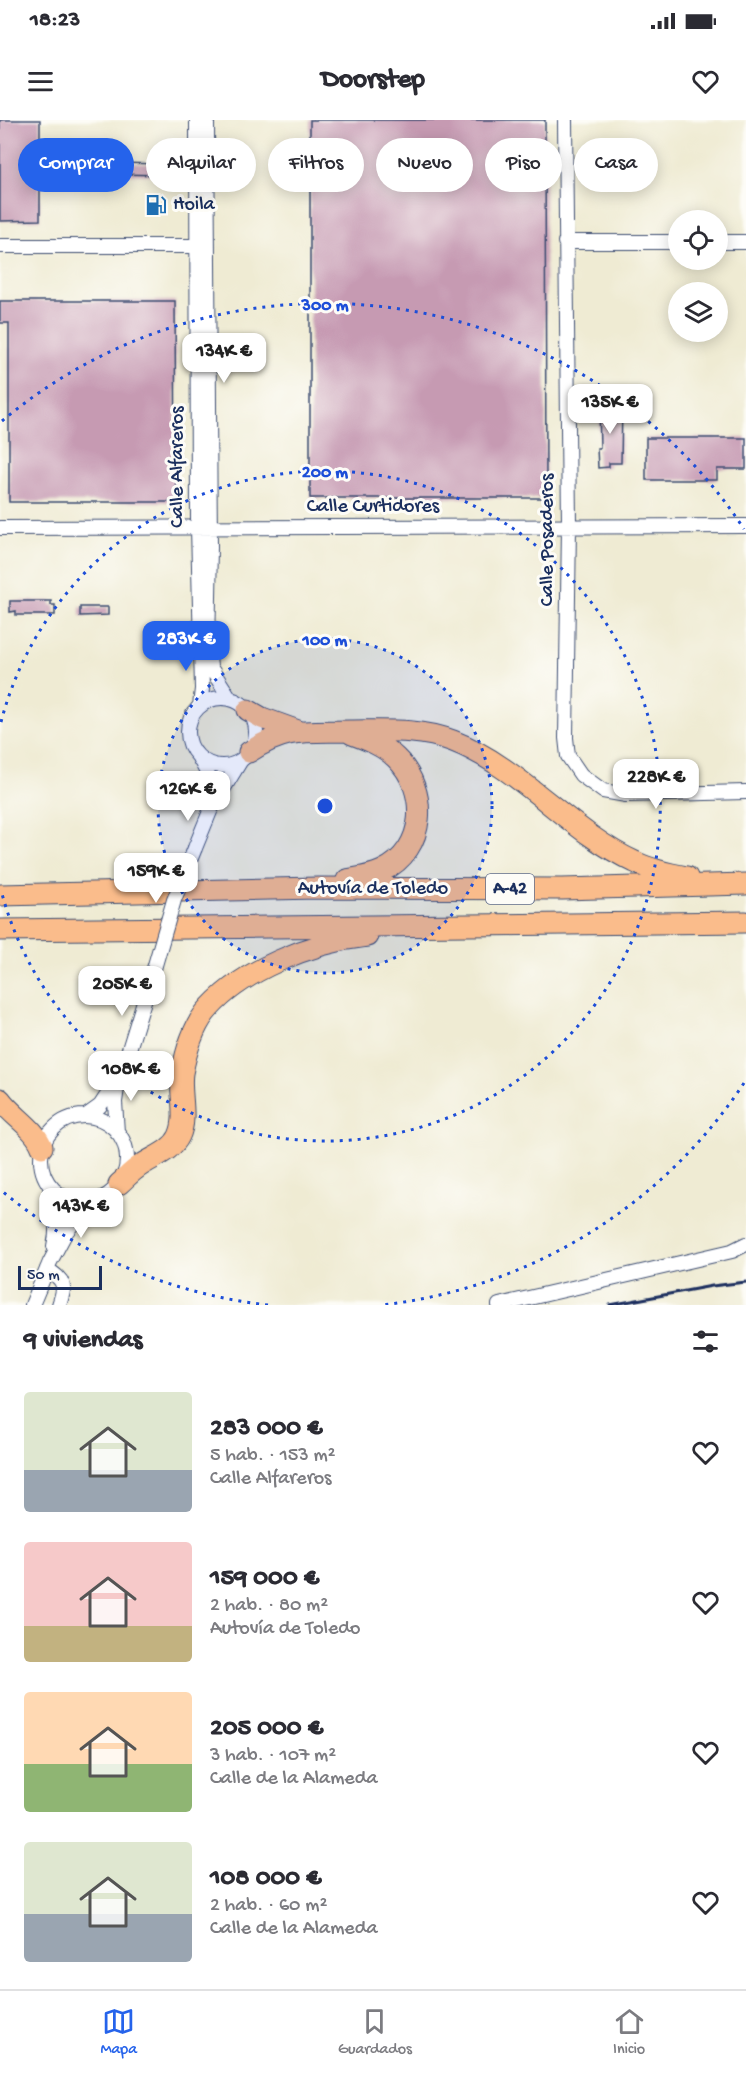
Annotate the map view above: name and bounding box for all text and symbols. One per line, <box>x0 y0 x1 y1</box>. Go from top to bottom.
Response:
text: 18:23 <box>30 8 80 34</box>
icon: menu <box>24 65 57 98</box>
text: Doorstep <box>321 65 425 97</box>
icon: heart <box>689 65 722 98</box>
chip: Comprar <box>18 138 134 192</box>
chip: Alquilar <box>146 138 256 192</box>
chip: Filtros <box>268 138 364 192</box>
chip: Nuevo <box>376 138 473 192</box>
chip: Piso <box>485 138 562 192</box>
chip: Casa <box>574 138 658 192</box>
fuel station icon: Hoila <box>144 193 168 217</box>
place label: Hoila <box>173 194 216 217</box>
map controls <box>668 210 728 342</box>
button: locate <box>668 210 728 270</box>
button: layers <box>668 282 728 342</box>
text: 300 m <box>301 296 349 317</box>
pin: 134K € <box>175 333 273 384</box>
text: 134K € <box>196 341 252 364</box>
pin: 135K € <box>561 384 659 435</box>
text: 135K € <box>582 392 638 415</box>
street label: Calle Alfareros <box>167 406 190 528</box>
text: 200 m <box>302 463 348 484</box>
street label: Calle Posaderos <box>537 473 560 606</box>
street label: Calle Curtidores <box>307 496 440 519</box>
pin: 283K € <box>137 621 235 672</box>
text: 283K € <box>157 629 215 652</box>
text: 100 m <box>302 631 348 652</box>
pin: 228K € <box>607 759 705 810</box>
text: 228K € <box>627 767 685 790</box>
pin: 126K € <box>139 771 237 822</box>
text: 126K € <box>160 779 216 802</box>
centre of rings <box>315 796 335 816</box>
pin: 159K € <box>107 853 205 904</box>
text: 159K € <box>128 861 184 884</box>
road number: A-42 <box>486 874 534 904</box>
street label: Autovía de Toledo <box>298 878 448 901</box>
pin: 205K € <box>73 966 171 1017</box>
text: 205K € <box>92 974 152 997</box>
pin: 108K € <box>82 1051 180 1102</box>
text: 108K € <box>102 1059 160 1082</box>
pin: 143K € <box>32 1188 130 1239</box>
text: 143K € <box>53 1196 109 1219</box>
scale bar <box>18 1263 102 1290</box>
text: 50 m <box>27 1267 60 1286</box>
icon: filters <box>689 1325 722 1358</box>
text: 9 viviendas <box>24 1326 142 1357</box>
text: 283 000 € <box>210 1414 323 1445</box>
icon: home <box>72 1416 144 1488</box>
icon: heart <box>689 1436 722 1469</box>
text: 5 hab. · 153 m² <box>210 1445 336 1468</box>
text: Calle Alfareros <box>210 1468 331 1491</box>
text: 159 000 € <box>210 1564 319 1595</box>
icon: home <box>72 1566 144 1638</box>
icon: heart <box>689 1586 722 1619</box>
text: 2 hab. · 80 m² <box>210 1595 328 1618</box>
text: Autovía de Toledo <box>210 1618 360 1641</box>
text: 205 000 € <box>210 1714 323 1745</box>
icon: home <box>72 1716 144 1788</box>
icon: heart <box>689 1736 722 1769</box>
text: 3 hab. · 107 m² <box>210 1745 336 1768</box>
text: Calle de la Alameda <box>210 1768 377 1791</box>
text: 108 000 € <box>210 1864 322 1895</box>
icon: home <box>72 1866 144 1938</box>
icon: heart <box>689 1886 722 1919</box>
text: 2 hab. · 60 m² <box>210 1895 327 1918</box>
text: Calle de la Alameda <box>210 1918 377 1941</box>
tab: Mapa <box>100 2005 137 2060</box>
tab: Guardados <box>338 2005 412 2060</box>
tab: Inicio <box>613 2005 646 2060</box>

